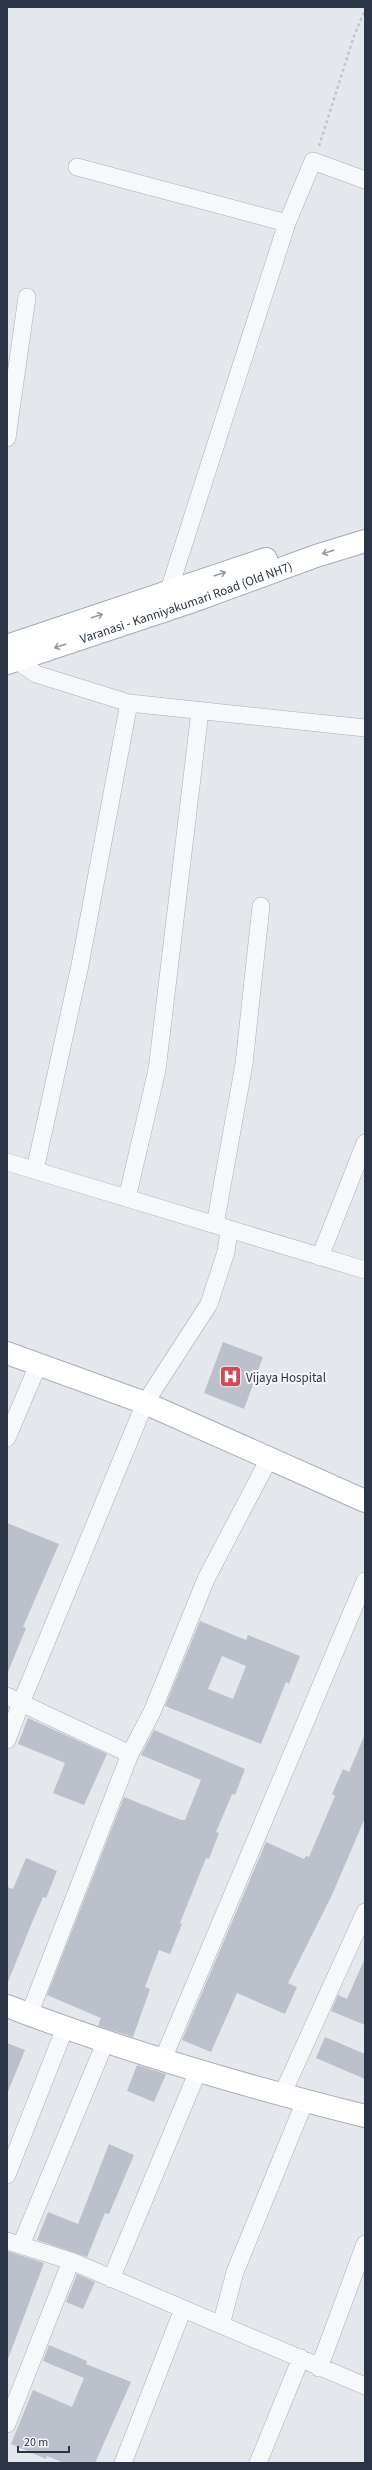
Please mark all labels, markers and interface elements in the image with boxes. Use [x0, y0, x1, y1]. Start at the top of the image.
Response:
one-way arrow [321, 549, 334, 556]
street label: Varanasi - Kanniyakumari Road (Old NH7) [78, 557, 295, 648]
one-way arrow [214, 569, 226, 577]
one-way arrow [91, 612, 103, 620]
one-way arrow [54, 642, 66, 650]
hospital icon: Vijaya Hospital [218, 1364, 244, 1390]
place label: Vijaya Hospital [246, 1369, 326, 1387]
scale bar [18, 2428, 69, 2454]
text: 20 m [24, 2434, 48, 2451]

